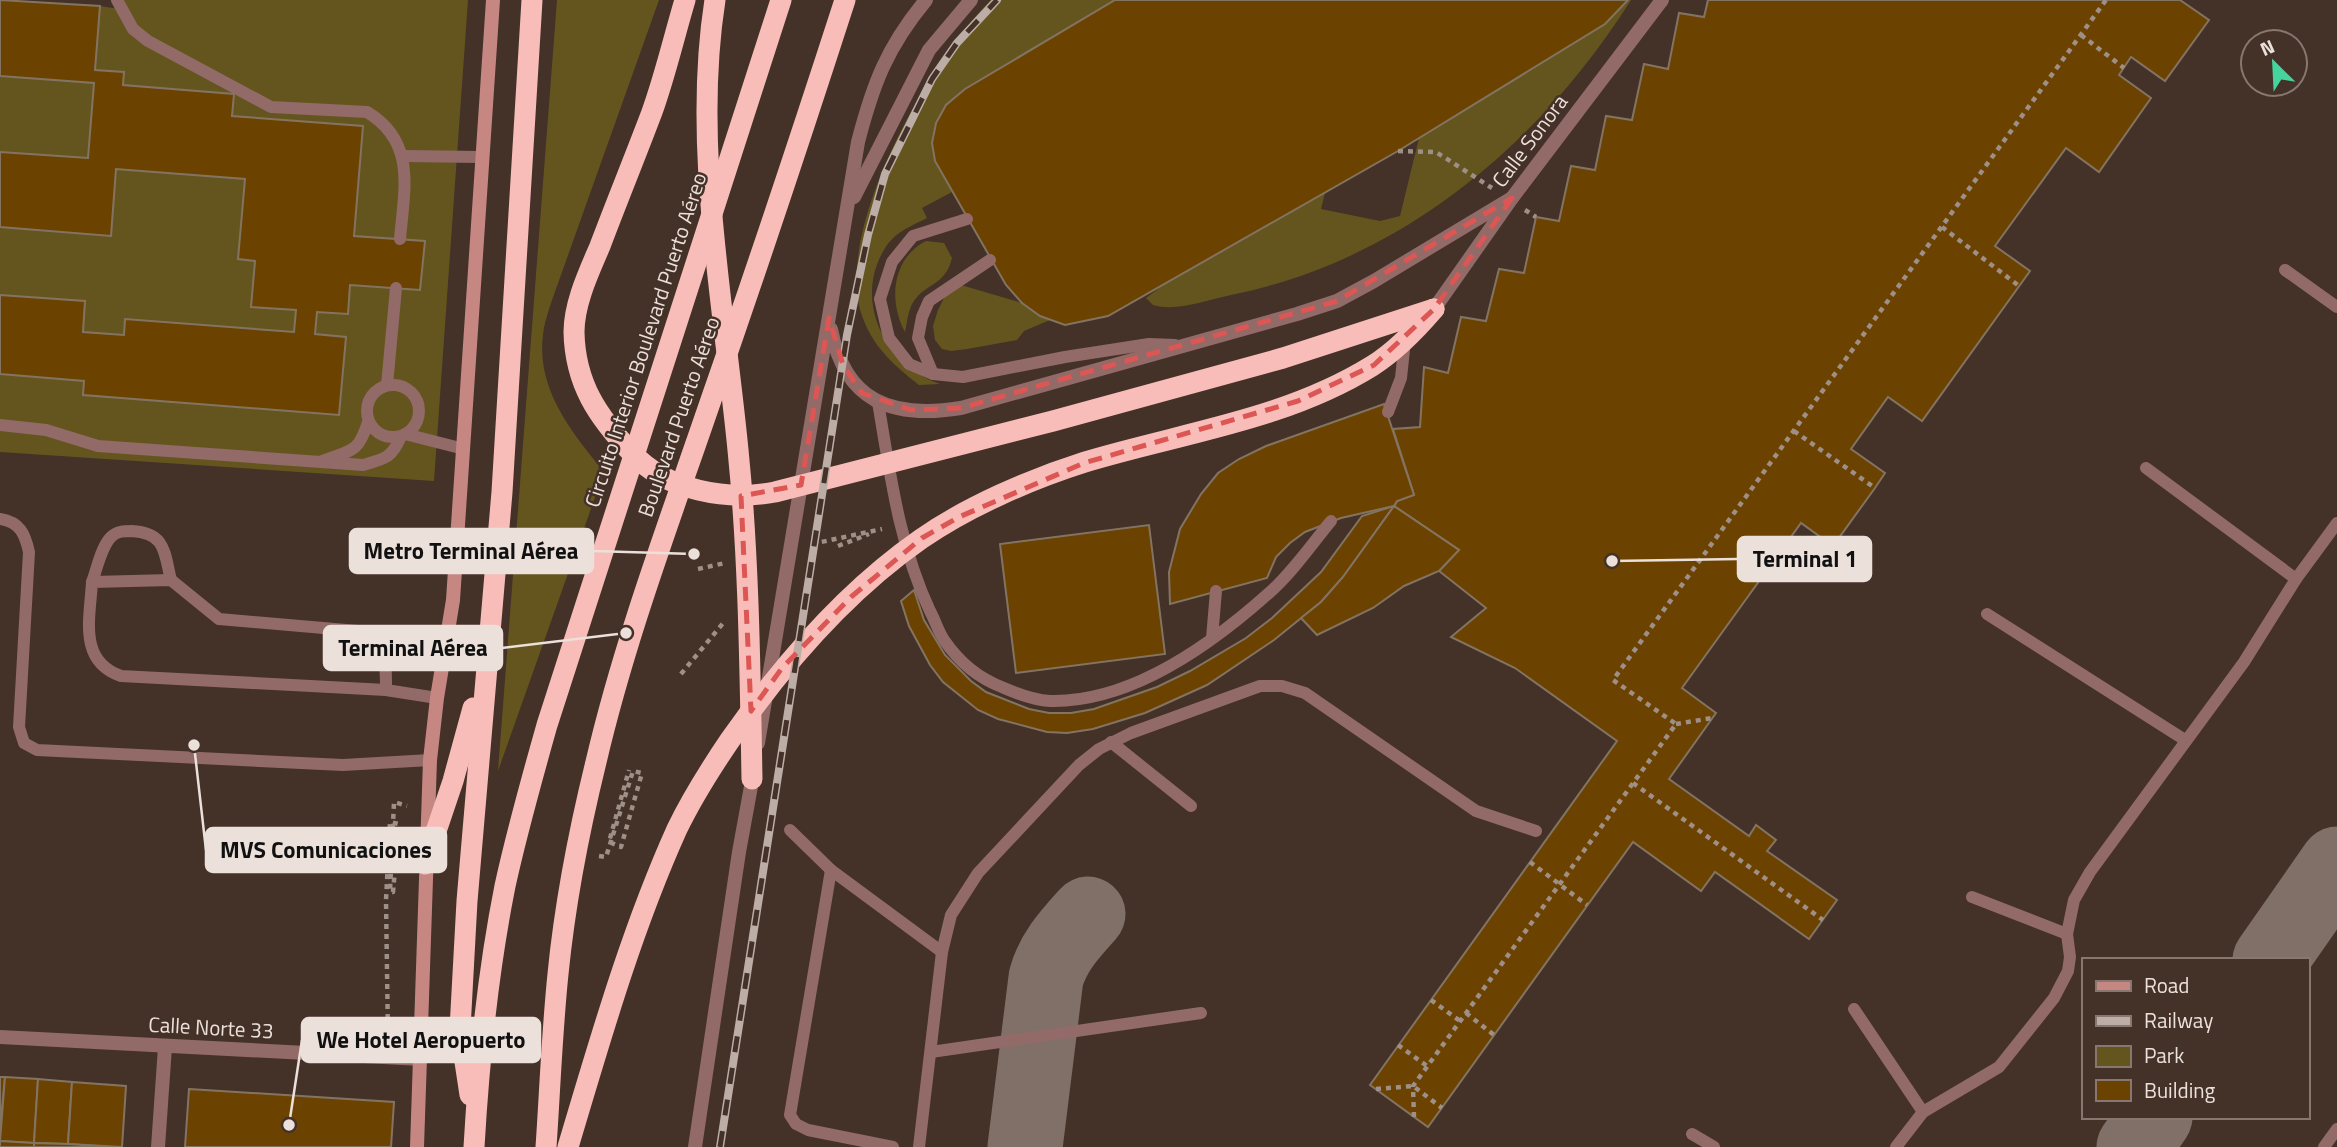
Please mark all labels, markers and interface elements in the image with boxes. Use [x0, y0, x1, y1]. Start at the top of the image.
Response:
north arrow [2239, 28, 2309, 98]
text: N [2255, 31, 2279, 63]
street label: Calle Sonora [1483, 87, 1575, 194]
street label: Circuito Interior Boulevard Puerto Aéreo [580, 170, 712, 510]
street label: Boulevard Puerto Aéreo [633, 314, 725, 520]
callout: Metro Terminal Aérea [350, 529, 593, 573]
text: Metro Terminal Aérea [364, 533, 578, 568]
callout: Terminal 1 [1738, 537, 1871, 581]
text: Terminal 1 [1753, 541, 1857, 576]
callout: Terminal Aérea [324, 626, 502, 670]
text: Terminal Aérea [338, 630, 488, 665]
callout: MVS Comunicaciones [206, 828, 446, 872]
text: MVS Comunicaciones [220, 832, 432, 867]
legend [2082, 958, 2309, 1119]
text: Road [2144, 969, 2189, 1001]
text: Railway [2144, 1004, 2213, 1036]
street label: Calle Norte 33 [148, 1008, 275, 1046]
callout: We Hotel Aeropuerto [302, 1018, 540, 1062]
text: We Hotel Aeropuerto [316, 1022, 526, 1057]
text: Park [2144, 1039, 2184, 1071]
text: Building [2144, 1074, 2216, 1106]

